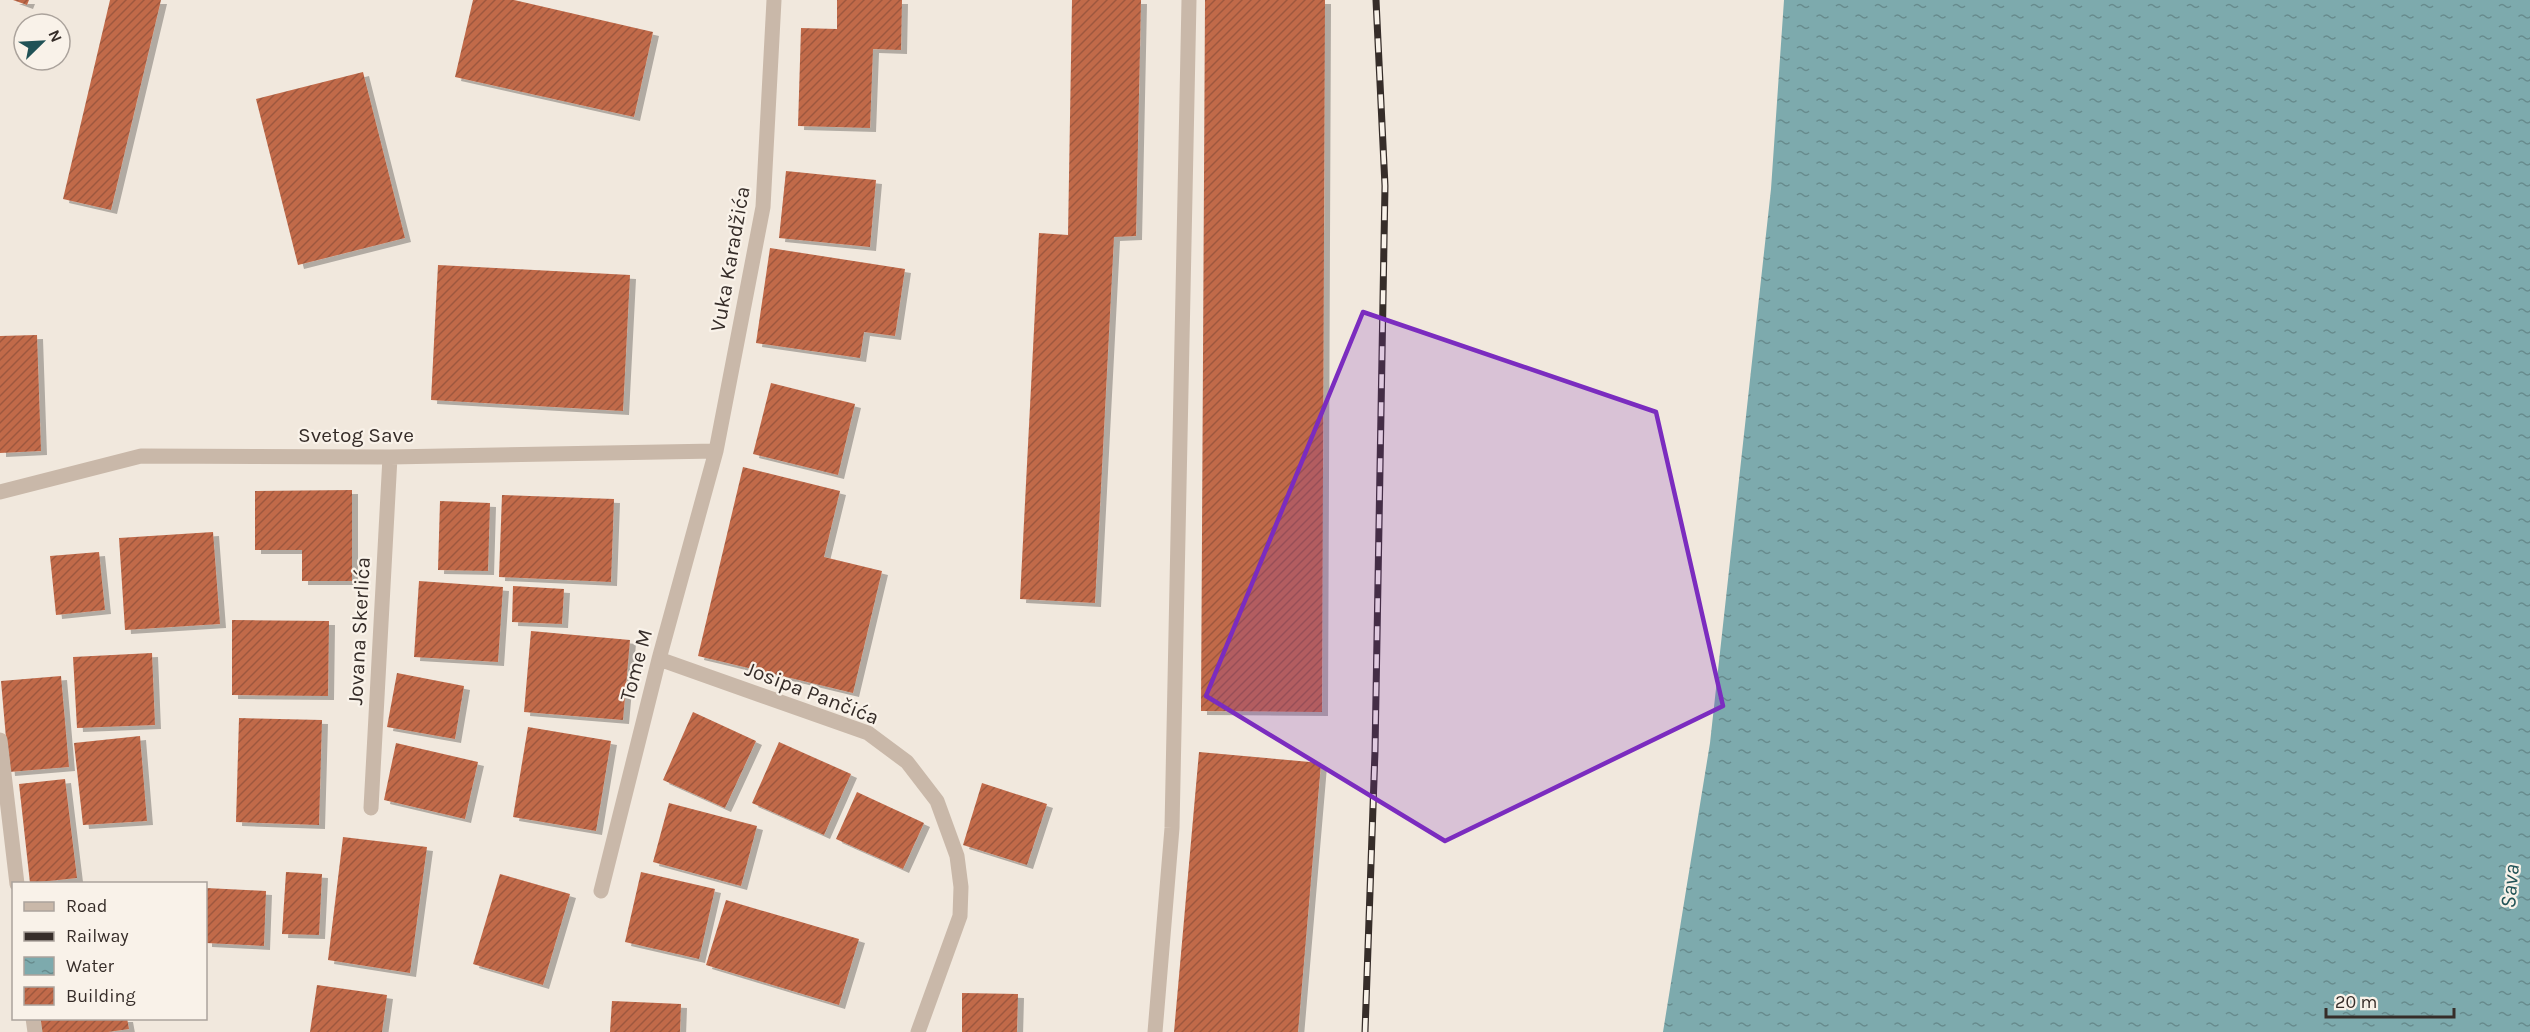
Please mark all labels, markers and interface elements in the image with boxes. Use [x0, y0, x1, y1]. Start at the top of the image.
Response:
north arrow [12, 12, 72, 72]
text: N [44, 27, 66, 45]
street label: Vuka Karadžića [705, 184, 755, 334]
street label: Svetog Save [298, 423, 414, 447]
street label: Jovana Skerlića [343, 556, 375, 706]
street label: Tome M [615, 626, 657, 704]
street label: Josipa Pančića [742, 656, 882, 730]
water label: Sava [2495, 863, 2525, 909]
legend [12, 882, 207, 1020]
text: Road [66, 895, 107, 917]
text: Railway [66, 925, 129, 947]
text: Water [66, 955, 114, 977]
scale bar [2326, 981, 2454, 1019]
text: Building [66, 985, 136, 1007]
text: 20 m [2335, 991, 2377, 1013]

